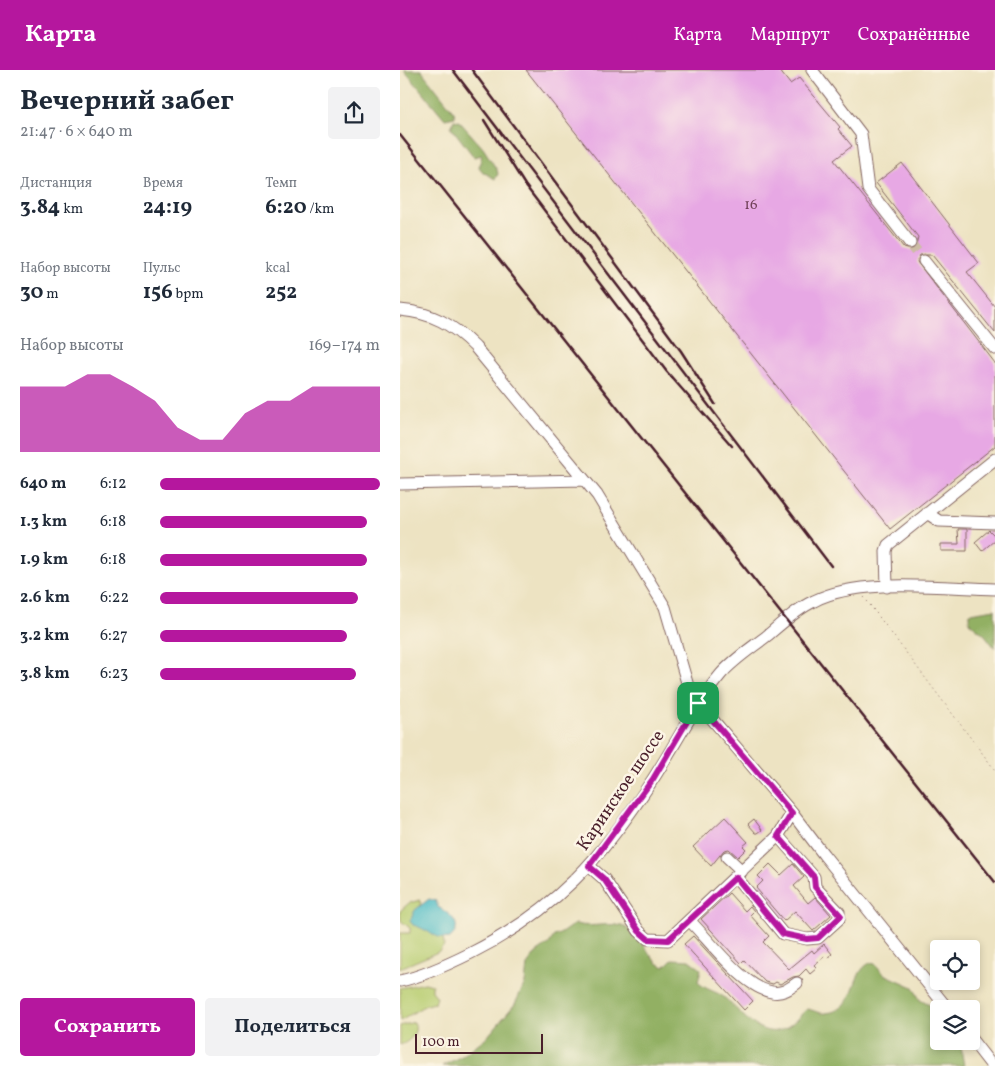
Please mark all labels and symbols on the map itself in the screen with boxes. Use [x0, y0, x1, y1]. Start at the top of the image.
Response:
house number: 16 [744, 195, 758, 216]
pin [677, 682, 719, 724]
street label: Каринское шоссе [571, 725, 671, 856]
scale bar [415, 1031, 542, 1054]

